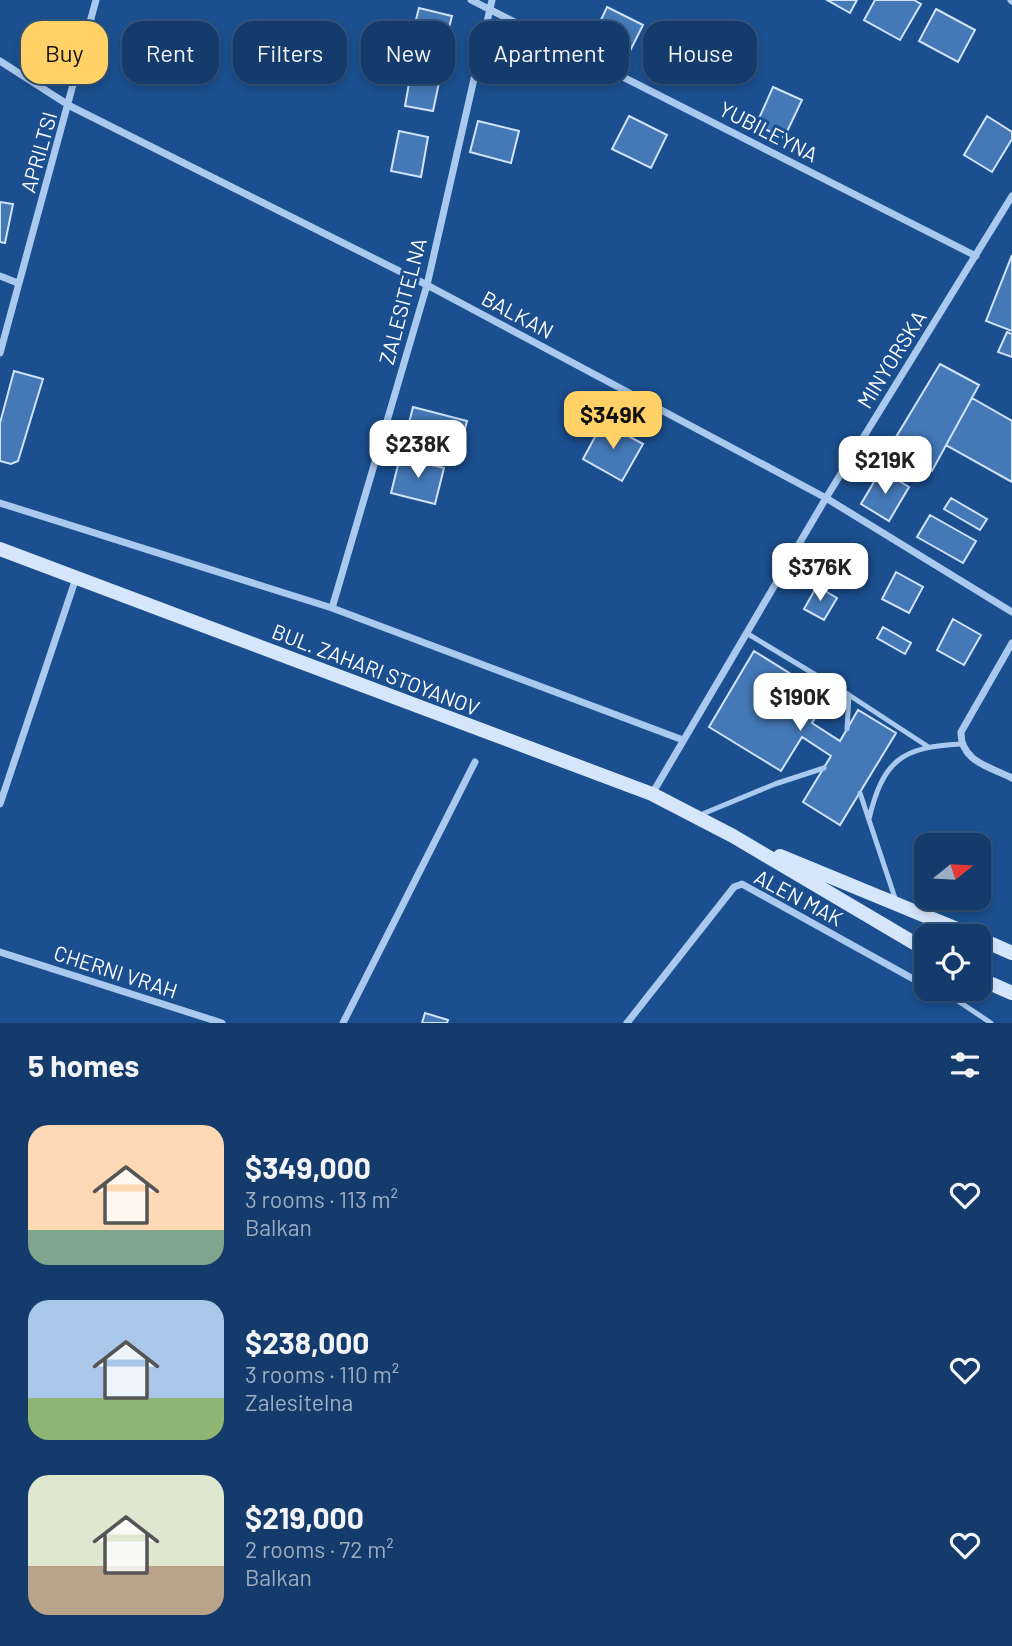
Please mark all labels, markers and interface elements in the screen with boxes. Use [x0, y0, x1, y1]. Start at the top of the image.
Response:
chip: Buy [21, 21, 108, 84]
chip: Rent [122, 21, 219, 84]
chip: Filters [233, 21, 347, 84]
chip: New [361, 21, 455, 84]
chip: Apartment [469, 21, 629, 84]
chip: House [643, 21, 757, 84]
street label: YUBILEYNA [716, 96, 823, 167]
street label: APRILTSI [15, 109, 61, 195]
street label: ZALESITELNA [373, 235, 431, 367]
street label: BALKAN [478, 285, 558, 343]
street label: MINYORSKA [851, 305, 931, 412]
pin: $349K [564, 392, 662, 451]
text: $349K [580, 400, 646, 428]
pin: $238K [369, 420, 467, 480]
text: $238K [386, 429, 450, 457]
pin: $219K [836, 436, 934, 496]
text: $219K [855, 445, 915, 473]
pin: $376K [771, 544, 869, 603]
text: $376K [788, 552, 852, 580]
street label: BUL. ZAHARI STOYANOV [269, 618, 483, 720]
pin: $190K [751, 674, 849, 733]
text: $190K [769, 682, 831, 710]
north arrow [914, 833, 990, 910]
map controls [914, 833, 991, 1001]
street label: ALEN MAK [751, 863, 848, 931]
button: locate [914, 924, 991, 1001]
street label: CHERNI VRAH [51, 939, 181, 1003]
icon: filters [946, 1046, 984, 1084]
text: 5 homes [28, 1047, 139, 1083]
text: $349,000 [245, 1149, 371, 1185]
icon: home [84, 1153, 168, 1237]
icon: heart [946, 1176, 984, 1214]
text: 3 rooms · 113 m² [245, 1185, 398, 1213]
text: Balkan [245, 1213, 312, 1241]
text: $238,000 [245, 1324, 369, 1360]
icon: home [84, 1328, 168, 1412]
icon: heart [946, 1351, 984, 1389]
text: 3 rooms · 110 m² [245, 1360, 399, 1388]
text: Zalesitelna [245, 1388, 353, 1416]
text: $219,000 [245, 1499, 364, 1535]
icon: home [84, 1503, 168, 1587]
icon: heart [946, 1526, 984, 1564]
text: 2 rooms · 72 m² [245, 1535, 394, 1563]
text: Balkan [245, 1563, 312, 1591]

